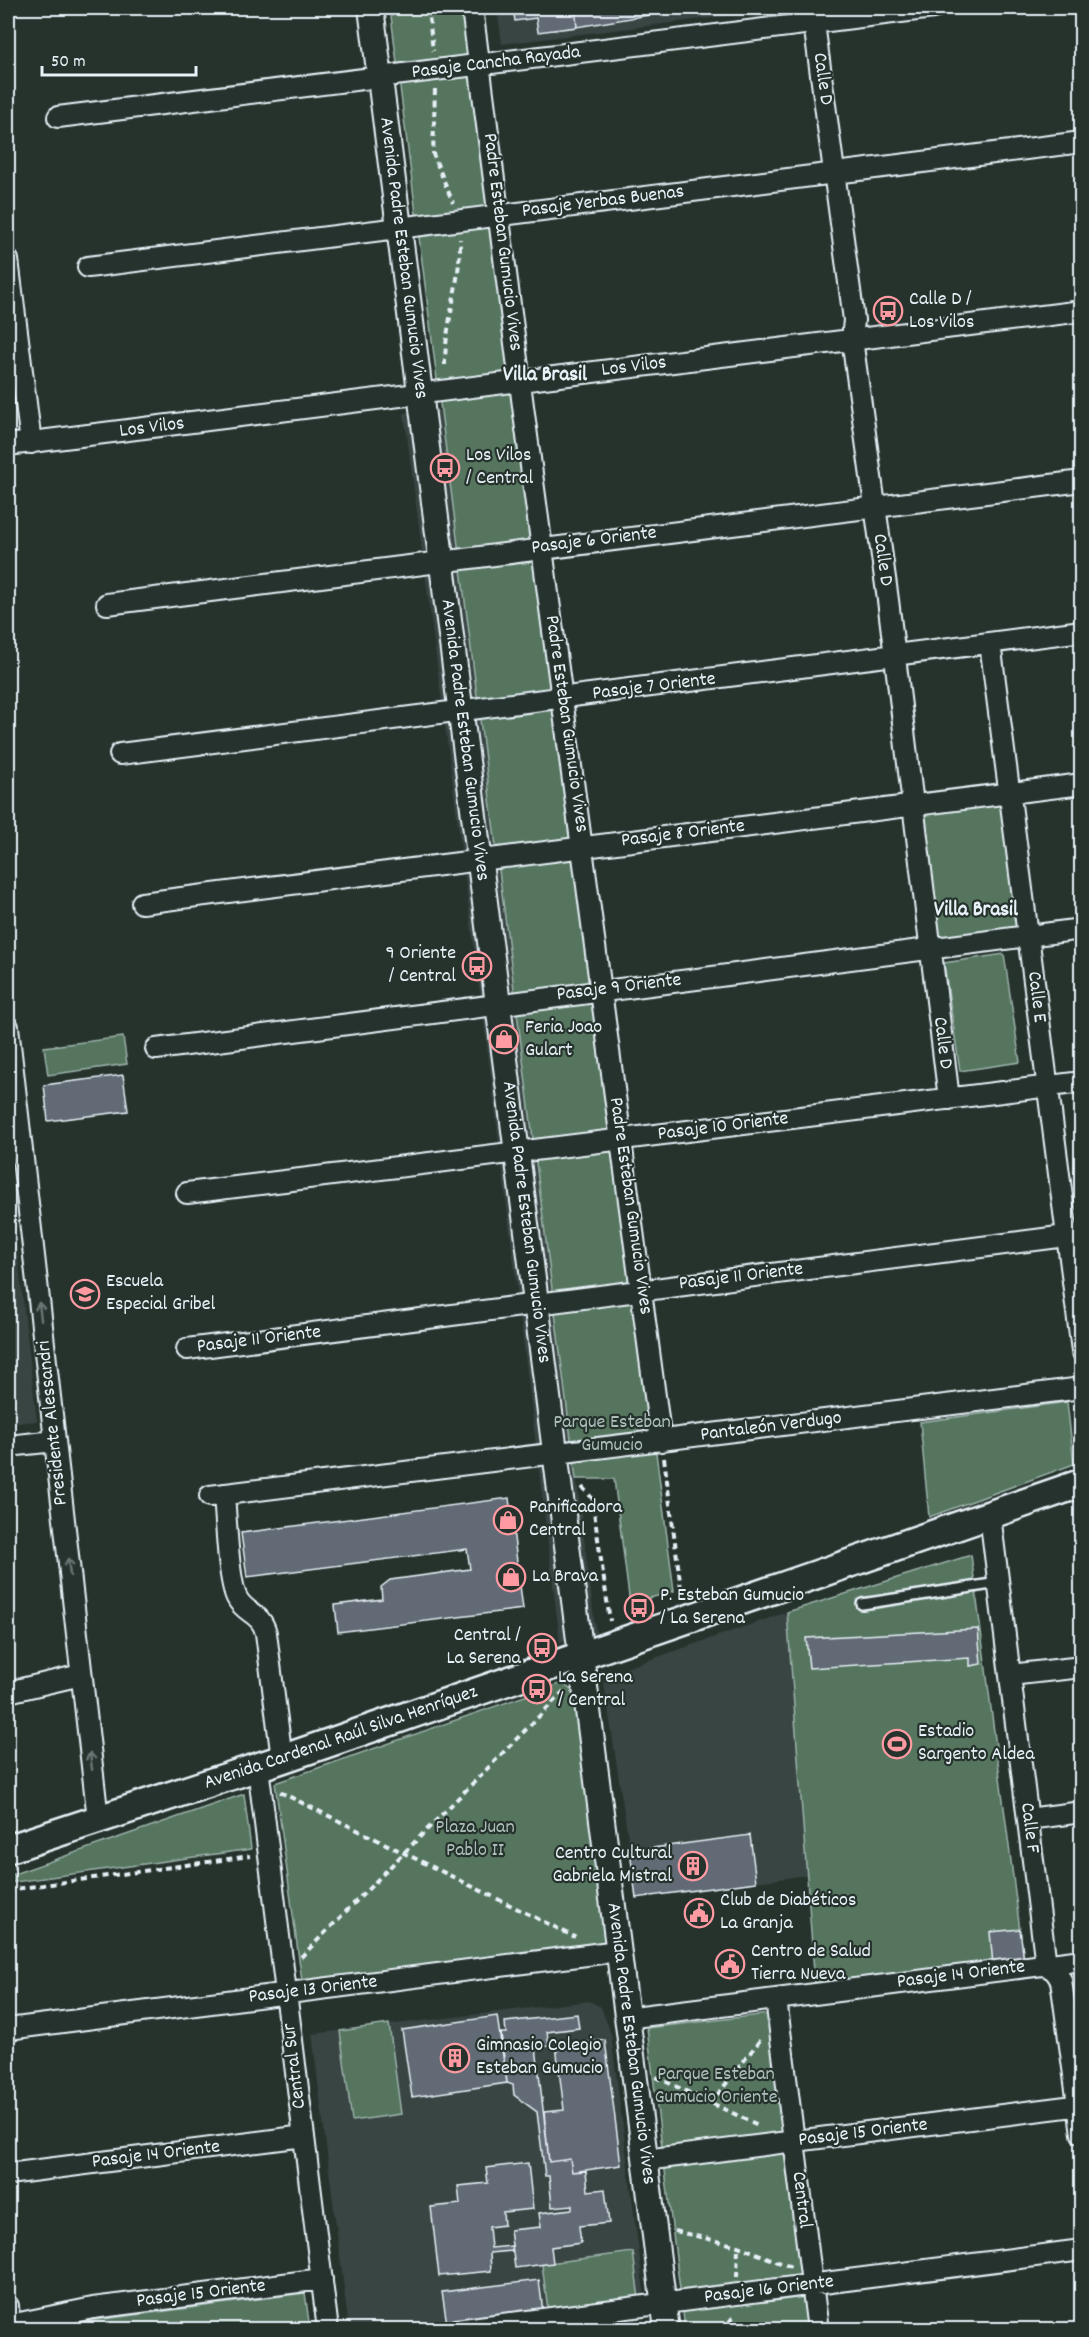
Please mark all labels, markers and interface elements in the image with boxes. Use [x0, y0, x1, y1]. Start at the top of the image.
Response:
scale bar [42, 39, 196, 77]
street label: Pasaje Cancha Rayada [410, 39, 583, 87]
text: 50 m [51, 50, 86, 75]
street label: Calle D [804, 51, 840, 107]
street label: Avenida Padre Esteban Gumucio Vives [371, 115, 435, 401]
street label: Padre Esteban Gumucio Vives [475, 131, 529, 353]
street label: Pasaje Yerbas Buenas [520, 178, 686, 226]
place label: Calle D / Los Vilos [909, 286, 974, 337]
bus stop icon: Calle D / Los Vilos [872, 295, 904, 327]
street label: Los Vilos [600, 349, 668, 385]
district label: Villa Brasil [503, 361, 588, 391]
street label: Los Vilos [118, 410, 186, 446]
place label: Los Vilos / Central [466, 442, 533, 493]
bus stop icon: Los Vilos / Central [429, 452, 461, 484]
street label: Pasaje 6 Oriente [530, 519, 658, 563]
street label: Calle D [864, 532, 900, 588]
street label: Avenida Padre Esteban Gumucio Vives [432, 597, 496, 883]
street label: Padre Esteban Gumucio Vives [537, 613, 595, 835]
street label: Pasaje 7 Oriente [591, 666, 717, 708]
street label: Pasaje 8 Oriente [620, 813, 747, 855]
district label: Villa Brasil [934, 896, 1019, 926]
place label: 9 Oriente / Central [385, 940, 456, 991]
bus stop icon: 9 Oriente / Central [461, 950, 493, 982]
street label: Pasaje 9 Oriente [555, 966, 683, 1010]
street label: Calle E [1019, 970, 1053, 1024]
place label: Feria Joao Gulart [525, 1014, 602, 1065]
street label: Calle D [925, 1015, 959, 1071]
shop icon: Feria Joao Gulart [488, 1023, 520, 1055]
street label: Avenida Padre Esteban Gumucio Vives [494, 1080, 558, 1365]
street label: Padre Esteban Gumucio Vives [601, 1095, 659, 1317]
street label: Pasaje 10 Oriente [656, 1105, 790, 1149]
street label: Pasaje 11 Oriente [677, 1255, 805, 1299]
place label: Escuela Especial Gribel [106, 1268, 216, 1319]
school or university icon: Escuela Especial Gribel [69, 1278, 101, 1310]
one-way arrow [34, 1301, 45, 1321]
street label: Pasaje 11 Oriente [195, 1318, 323, 1362]
street label: Presidente Alessandri [30, 1339, 76, 1507]
street label: Pantaleón Verdugo [699, 1404, 843, 1450]
park label: Parque Esteban Gumucio [553, 1409, 671, 1460]
place label: Panificadora Central [529, 1494, 623, 1545]
shop icon: Panificadora Central [492, 1504, 524, 1536]
one-way arrow [63, 1558, 74, 1578]
shop icon: La Brava [495, 1561, 527, 1593]
place label: La Brava [532, 1563, 599, 1591]
place label: P. Esteban Gumucio / La Serena [660, 1582, 804, 1633]
bus stop icon: P. Esteban Gumucio / La Serena [623, 1592, 655, 1624]
place label: Central / La Serena [446, 1622, 522, 1673]
bus stop icon: Central / La Serena [526, 1632, 558, 1664]
place label: La Serena / Central [558, 1664, 633, 1715]
bus stop icon: La Serena / Central [521, 1673, 553, 1705]
street label: Avenida Cardenal Raúl Silva Henríquez [201, 1678, 482, 1798]
place label: Estadio Sargento Aldea [918, 1718, 1035, 1769]
sports icon: Estadio Sargento Aldea [881, 1728, 913, 1760]
one-way arrow [86, 1752, 97, 1771]
street label: Calle F [1012, 1801, 1046, 1855]
park label: Plaza Juan Pablo II [435, 1814, 515, 1865]
place label: Centro Cultural Gabriela Mistral [553, 1840, 672, 1891]
building icon: Centro Cultural Gabriela Mistral [677, 1850, 709, 1882]
place label: Club de Diabéticos La Granja [720, 1887, 856, 1938]
public building icon: Club de Diabéticos La Granja [683, 1897, 715, 1929]
street label: Avenida Padre Esteban Gumucio Vives [599, 1901, 662, 2186]
place label: Centro de Salud Tierra Nueva [751, 1938, 871, 1989]
public building icon: Centro de Salud Tierra Nueva [714, 1948, 746, 1980]
street label: Pasaje 14 Oriente [895, 1953, 1027, 1997]
street label: Pasaje 13 Oriente [247, 1968, 379, 2012]
street label: Central Sur [276, 2021, 314, 2111]
place label: Gimnasio Colegio Esteban Gumucio [476, 2032, 603, 2083]
building icon: Gimnasio Colegio Esteban Gumucio [439, 2042, 471, 2074]
park label: Parque Esteban Gumucio Oriente [654, 2061, 778, 2112]
street label: Pasaje 15 Oriente [797, 2111, 929, 2155]
street label: Pasaje 14 Oriente [90, 2133, 222, 2177]
street label: Central [784, 2170, 818, 2230]
street label: Pasaje 16 Oriente [703, 2268, 836, 2312]
street label: Pasaje 15 Oriente [135, 2272, 267, 2316]

